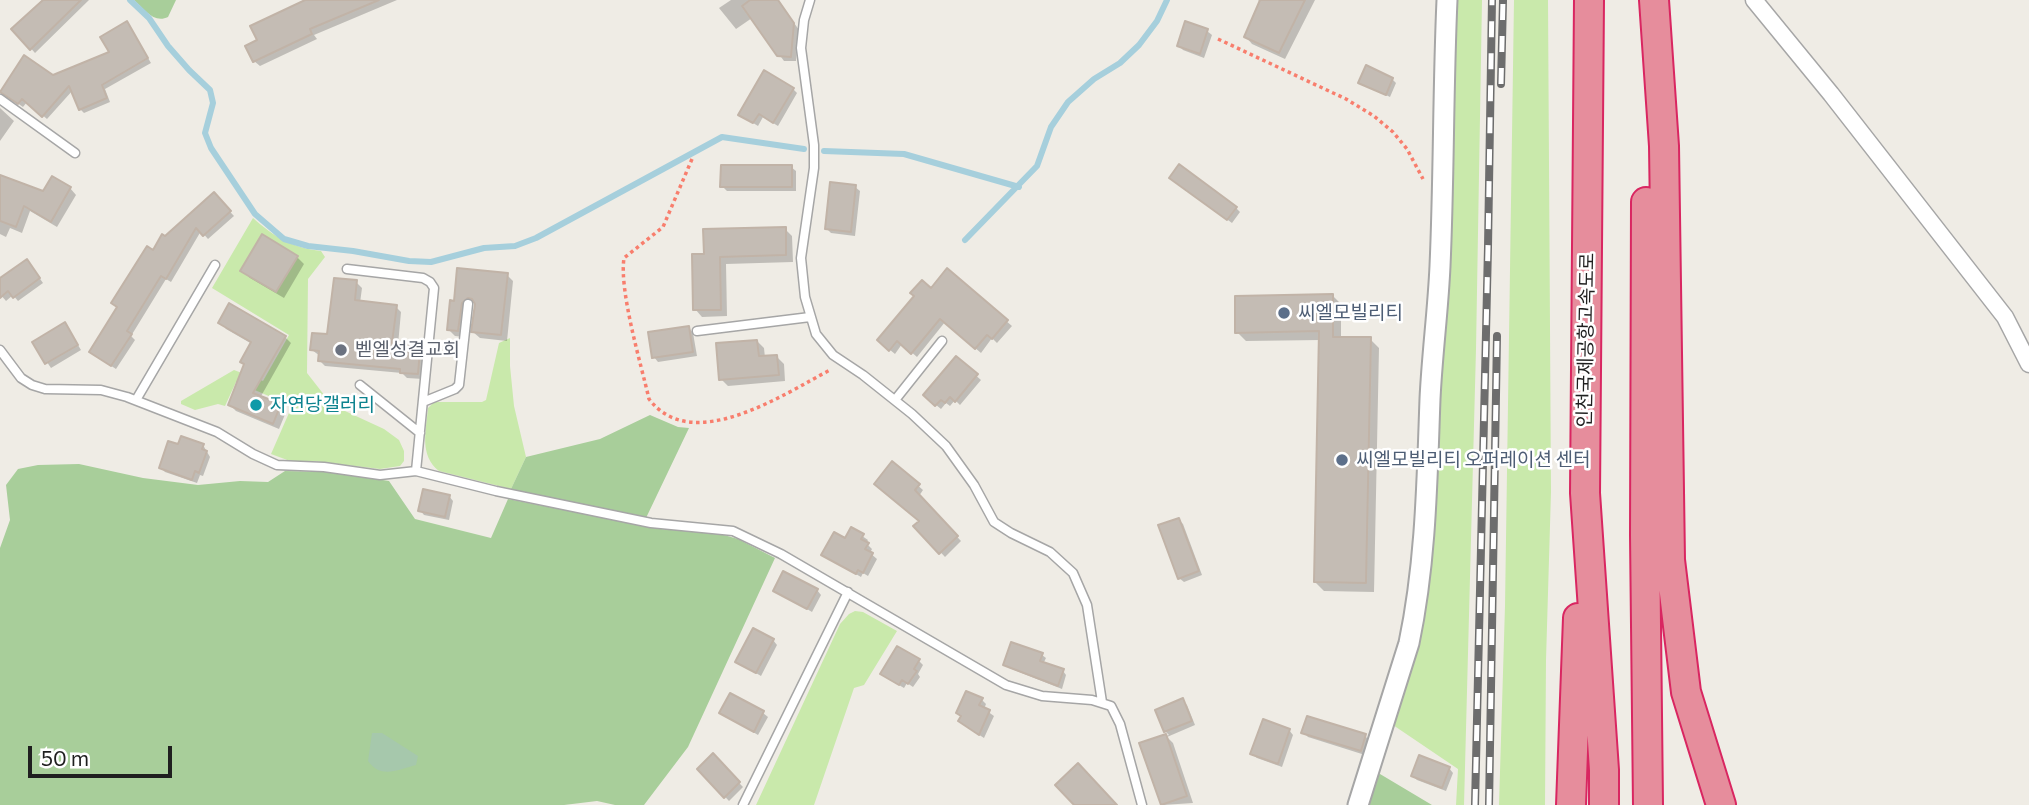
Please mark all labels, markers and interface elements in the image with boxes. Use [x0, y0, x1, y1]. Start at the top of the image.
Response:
street label: 인천국제공항고속도로 [1573, 252, 1599, 428]
place label: 씨엘모빌리티 [1298, 302, 1403, 324]
marker: 씨엘모빌리티 [1276, 305, 1292, 321]
place label: 벧엘성결교회 [355, 339, 460, 361]
marker: 벧엘성결교회 [333, 342, 349, 358]
place label: 자연당갤러리 [270, 394, 375, 416]
marker: 자연당갤러리 [248, 397, 264, 413]
place label: 씨엘모빌리티 오퍼레이션 센터 [1356, 449, 1591, 471]
marker: 씨엘모빌리티 오퍼레이션 센터 [1334, 452, 1350, 468]
scale bar [32, 732, 175, 776]
text: 50 m [41, 745, 89, 770]

